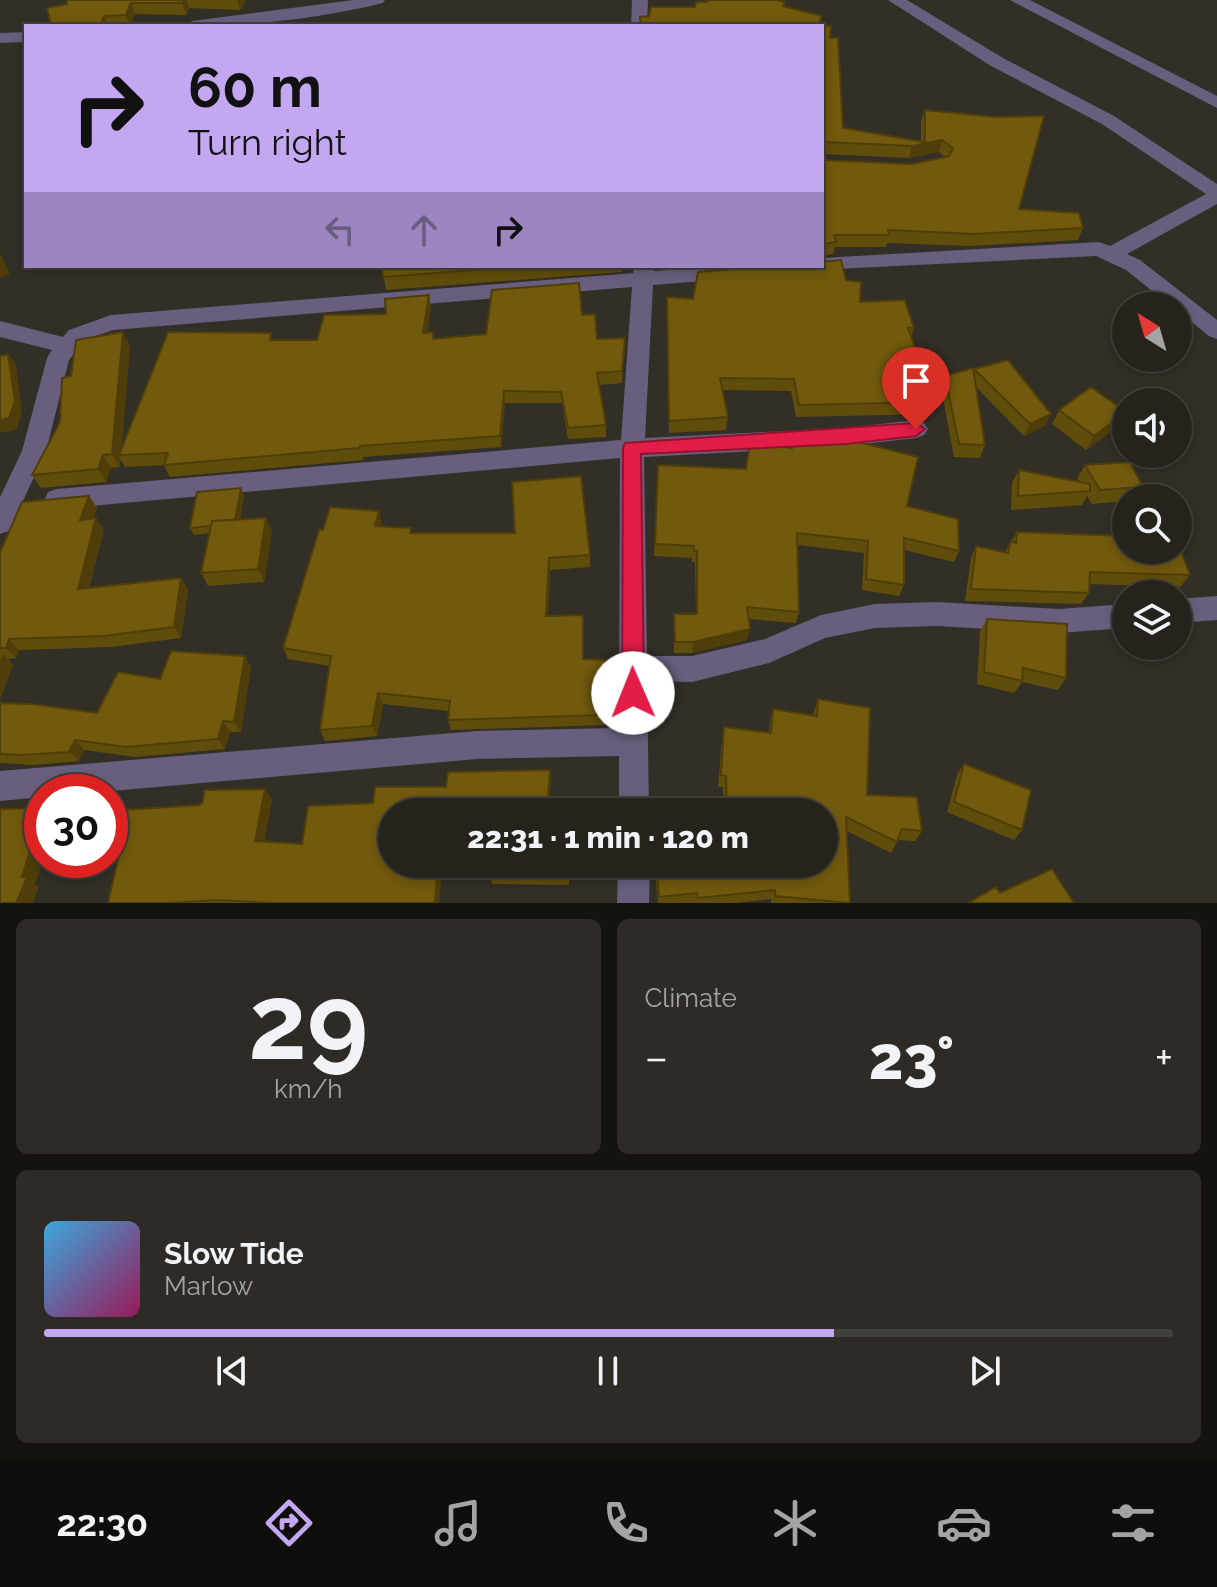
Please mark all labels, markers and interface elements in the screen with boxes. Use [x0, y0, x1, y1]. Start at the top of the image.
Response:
text: 60 m [188, 54, 322, 120]
icon: right [56, 56, 160, 160]
text: Turn right [188, 121, 347, 163]
icon: left [318, 208, 362, 252]
icon: ahead [402, 208, 446, 252]
icon: right [486, 208, 530, 252]
north arrow [1112, 292, 1192, 372]
map controls [1112, 292, 1192, 660]
pin [882, 347, 950, 429]
icon: arrive [894, 359, 938, 403]
button: sound [1112, 388, 1192, 468]
button: search [1112, 484, 1192, 564]
button: layers [1112, 580, 1192, 660]
position arrow [591, 651, 675, 735]
speed limit sign: 30 [24, 774, 128, 878]
text: 22:31 · 1 min · 120 m [467, 820, 749, 855]
text: 29 [248, 961, 368, 1083]
text: Climate [645, 983, 737, 1013]
text: 23° [869, 1023, 954, 1093]
text: − [645, 1032, 668, 1083]
text: + [1155, 1032, 1173, 1083]
text: km/h [274, 1074, 343, 1104]
text: Slow Tide [164, 1236, 304, 1271]
text: Marlow [164, 1271, 253, 1301]
icon: previous [210, 1349, 254, 1393]
icon: pause [586, 1349, 630, 1393]
icon: next [963, 1349, 1007, 1393]
icon: directions [261, 1495, 317, 1551]
icon: music [430, 1495, 486, 1551]
icon: phone [598, 1495, 654, 1551]
icon: climate [767, 1495, 823, 1551]
icon: car [936, 1495, 992, 1551]
icon: filters [1105, 1495, 1161, 1551]
text: 22:30 [56, 1502, 148, 1544]

